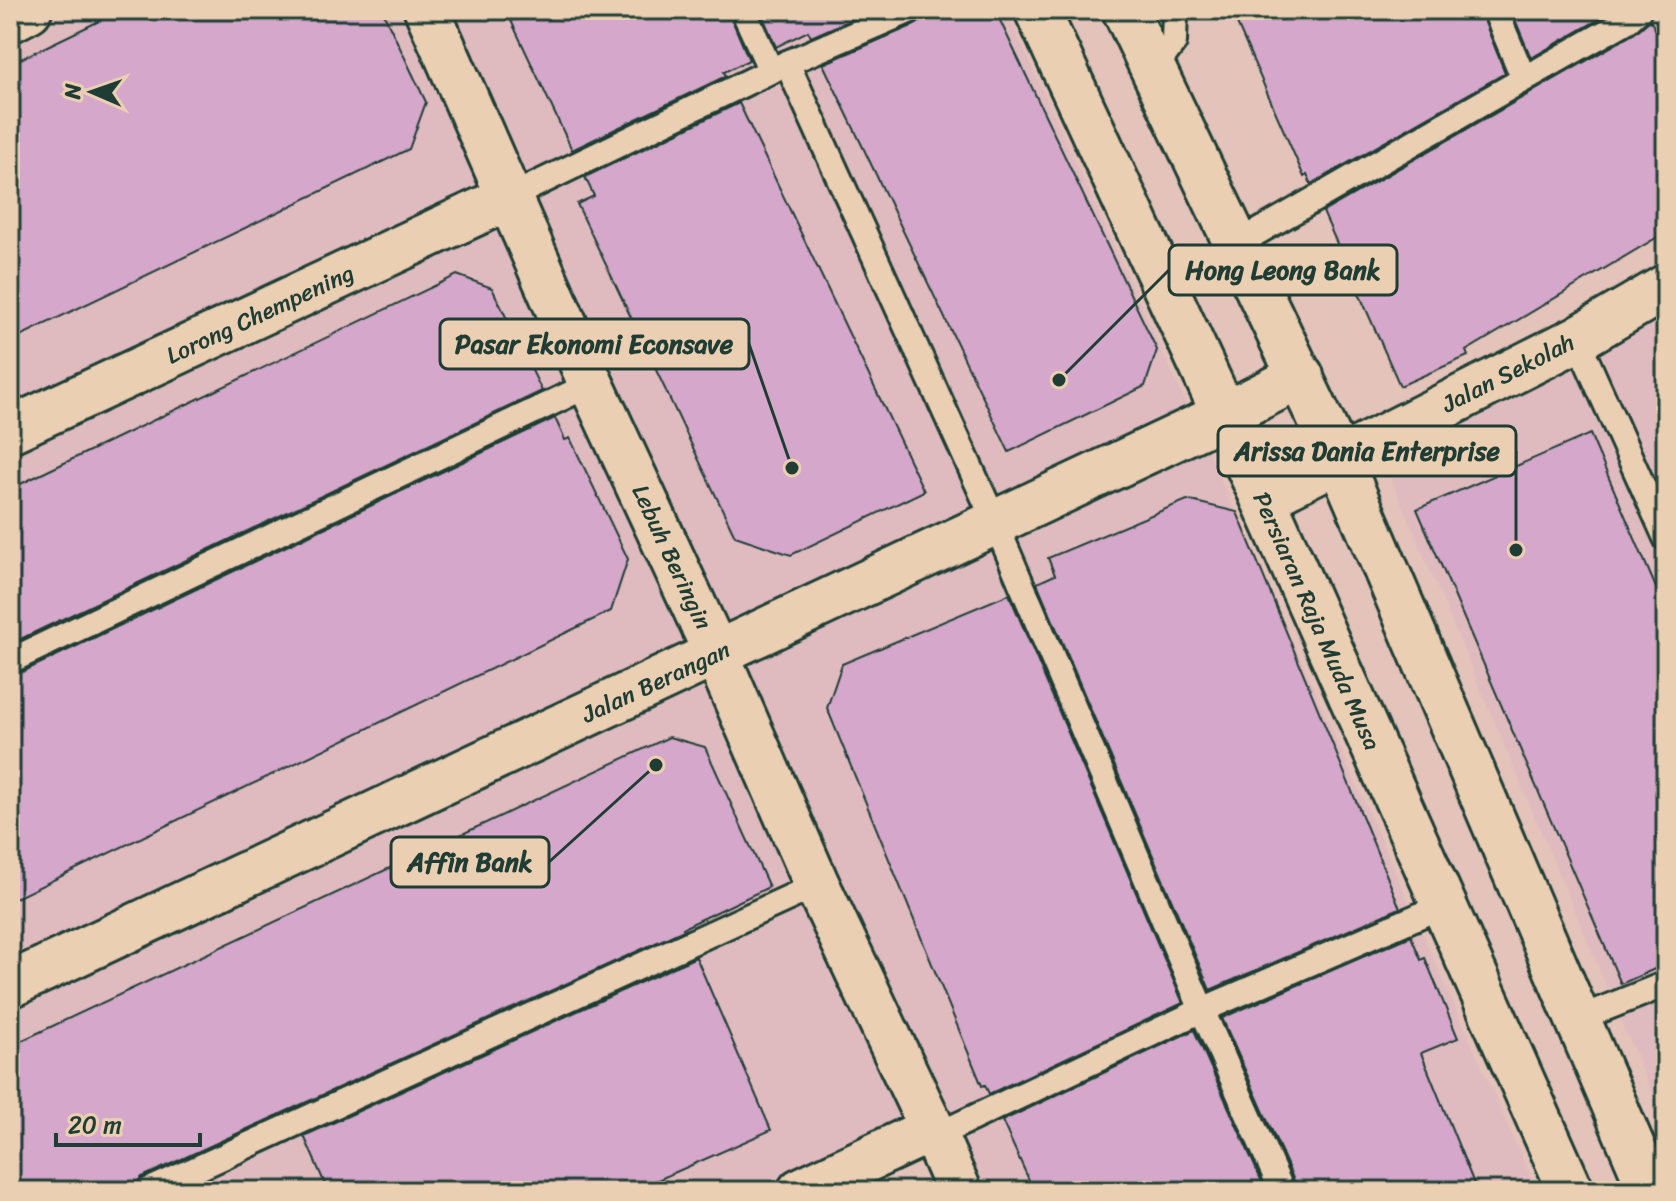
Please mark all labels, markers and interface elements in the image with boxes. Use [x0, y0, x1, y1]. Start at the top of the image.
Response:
north arrow [52, 52, 132, 132]
text: N [53, 82, 92, 101]
callout: Hong Leong Bank [1169, 245, 1397, 295]
text: Hong Leong Bank [1185, 247, 1381, 293]
street label: Lorong Chempening [159, 252, 361, 376]
callout: Pasar Ekonomi Econsave [440, 319, 749, 369]
text: Pasar Ekonomi Econsave [455, 321, 734, 367]
street label: Jalan Sekolah [1433, 322, 1582, 425]
callout: Arissa Dania Enterprise [1218, 426, 1516, 476]
text: Arissa Dania Enterprise [1233, 428, 1501, 474]
street label: Lebuh Beringin [620, 477, 724, 637]
street label: Persiaran Raja Muda Musa [1241, 485, 1393, 757]
street label: Jalan Berangan [574, 629, 738, 735]
callout: Affin Bank [391, 837, 549, 887]
text: Affin Bank [406, 839, 533, 885]
scale bar [56, 1097, 200, 1147]
text: 20 m [68, 1104, 122, 1146]

